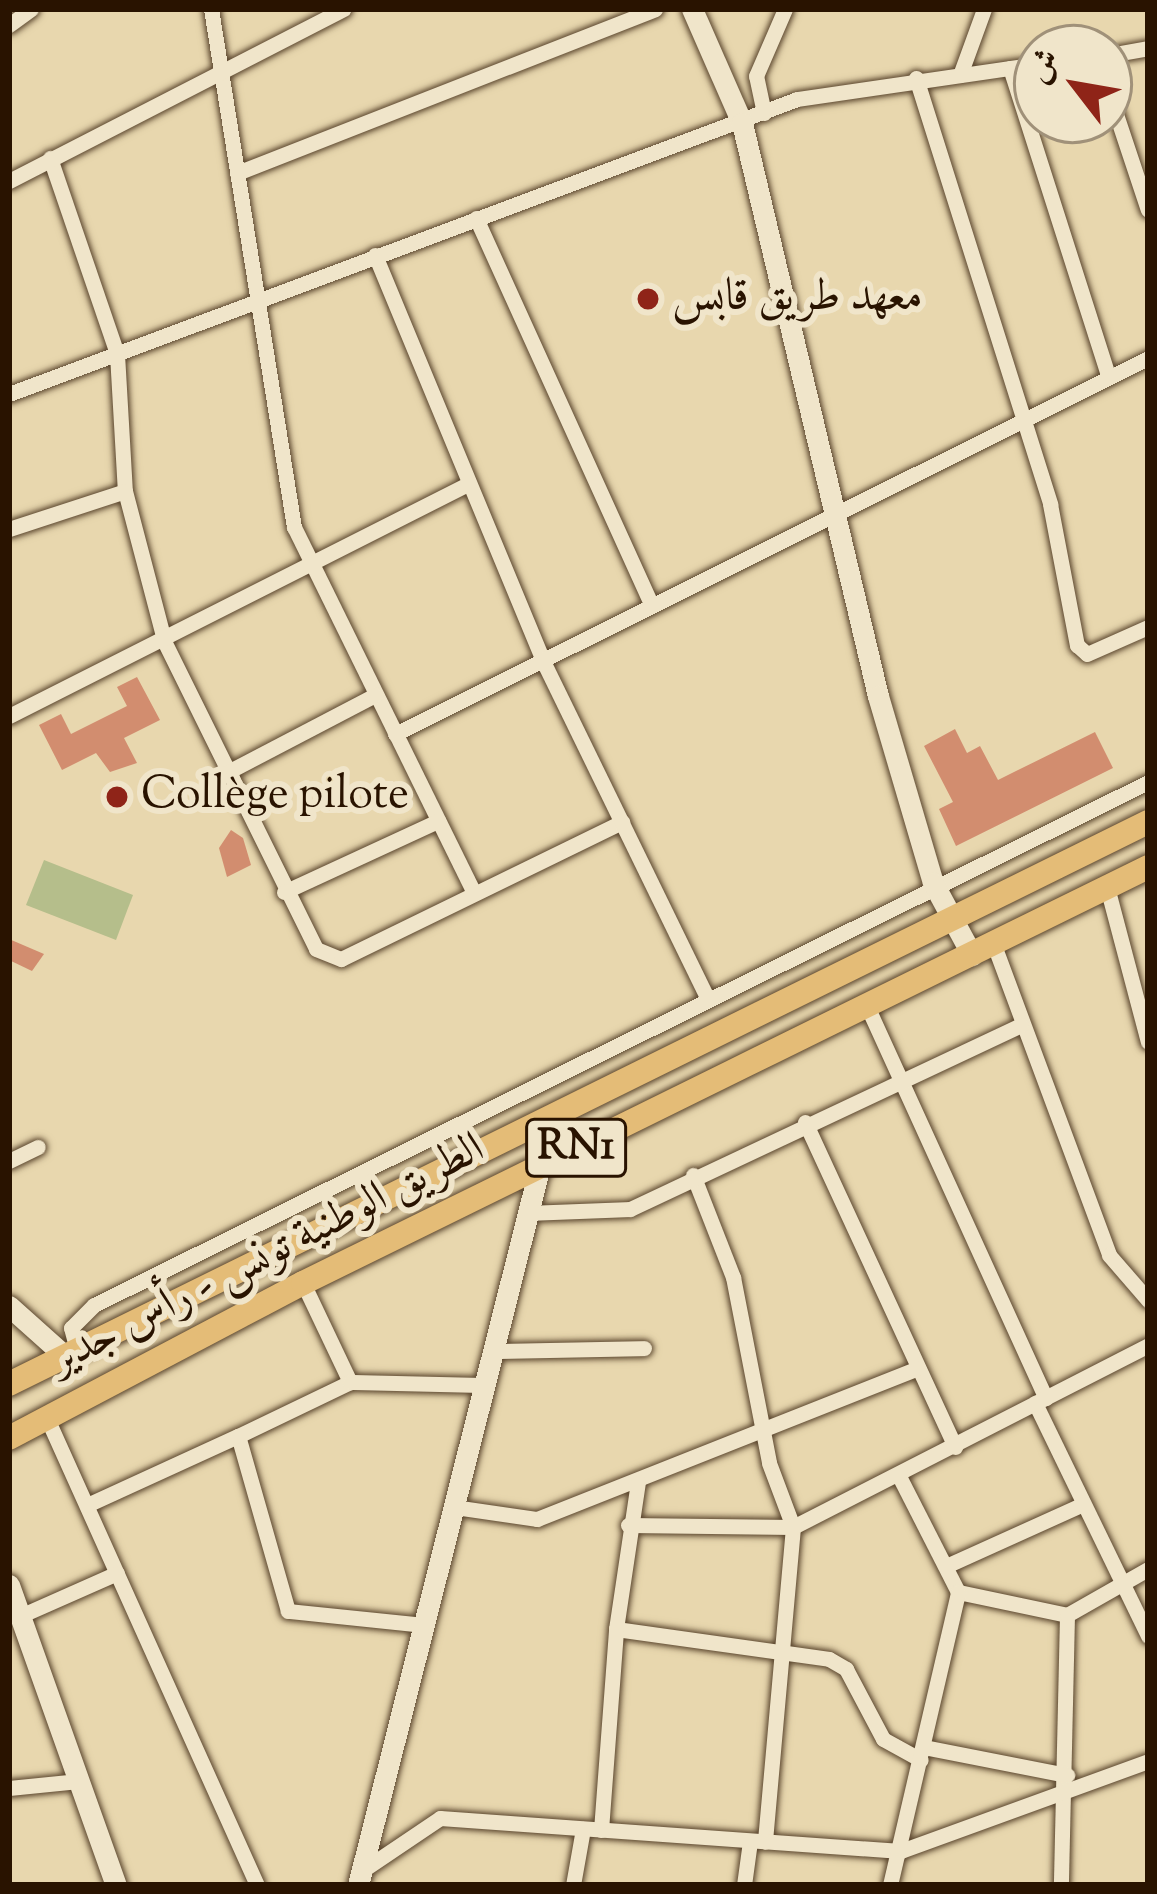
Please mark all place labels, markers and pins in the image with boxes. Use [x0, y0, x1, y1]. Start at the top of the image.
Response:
place label: معهد طريق قابس [672, 272, 923, 326]
marker: معهد طريق قابس [635, 286, 661, 312]
place label: Collège pilote [141, 770, 409, 824]
marker: Collège pilote [104, 784, 130, 810]

